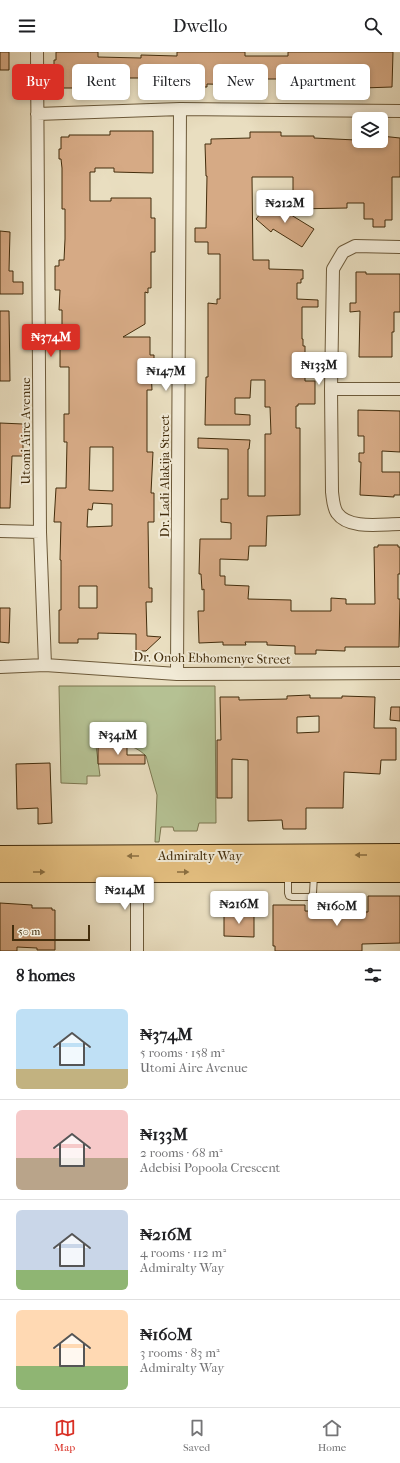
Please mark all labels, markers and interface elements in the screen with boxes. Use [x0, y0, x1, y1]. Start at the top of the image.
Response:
icon: menu [16, 15, 38, 37]
icon: search [362, 15, 384, 37]
text: Dwello [173, 16, 227, 37]
chip: Buy [12, 64, 64, 100]
chip: Rent [72, 64, 130, 100]
chip: Filters [138, 64, 205, 100]
chip: New [213, 64, 268, 100]
chip: Apartment [276, 64, 370, 100]
map controls [352, 112, 388, 148]
button: layers [352, 112, 388, 148]
pin: ₦212M [257, 190, 313, 224]
text: ₦212M [265, 195, 305, 210]
pin: ₦374M [23, 324, 79, 358]
text: ₦374M [31, 329, 71, 344]
pin: ₦133M [291, 352, 347, 386]
text: ₦133M [301, 357, 337, 372]
pin: ₦147M [138, 358, 194, 392]
text: ₦147M [146, 363, 186, 378]
street label: Utomi Aire Avenue [18, 377, 33, 485]
street label: Dr. Ladi Alakija Street [157, 414, 172, 537]
street label: Dr. Onoh Ebhomenye Street [133, 649, 291, 667]
pin: ₦341M [90, 722, 146, 756]
text: ₦341M [99, 727, 137, 742]
street label: Admiralty Way [157, 848, 243, 863]
one-way arrow [127, 852, 139, 859]
one-way arrow [354, 852, 367, 858]
one-way arrow [33, 869, 46, 875]
one-way arrow [177, 869, 190, 875]
pin: ₦214M [97, 877, 153, 911]
text: ₦214M [105, 882, 145, 897]
pin: ₦216M [211, 891, 267, 925]
pin: ₦160M [309, 893, 365, 927]
text: ₦216M [219, 896, 259, 911]
text: ₦160M [317, 898, 357, 913]
scale bar [12, 923, 90, 942]
text: 50 m [18, 925, 40, 938]
icon: filters [362, 964, 384, 986]
text: 8 homes [16, 965, 75, 985]
text: ₦374M [140, 1024, 193, 1044]
icon: home [48, 1025, 96, 1073]
text: 5 rooms · 158 m² [140, 1045, 225, 1060]
text: Utomi Aire Avenue [140, 1060, 248, 1075]
text: ₦133M [140, 1124, 188, 1144]
icon: home [48, 1126, 96, 1174]
text: 2 rooms · 68 m² [140, 1145, 223, 1160]
text: Adebisi Popoola Crescent [140, 1160, 280, 1175]
text: ₦216M [140, 1224, 192, 1244]
icon: home [48, 1226, 96, 1274]
text: 4 rooms · 112 m² [140, 1245, 226, 1260]
text: Admiralty Way [140, 1260, 224, 1275]
text: ₦160M [140, 1324, 192, 1344]
icon: home [48, 1326, 96, 1374]
text: 3 rooms · 83 m² [140, 1345, 220, 1360]
text: Admiralty Way [140, 1360, 224, 1375]
tab: Map [54, 1417, 76, 1454]
tab: Saved [183, 1417, 210, 1454]
tab: Home [318, 1417, 346, 1454]

